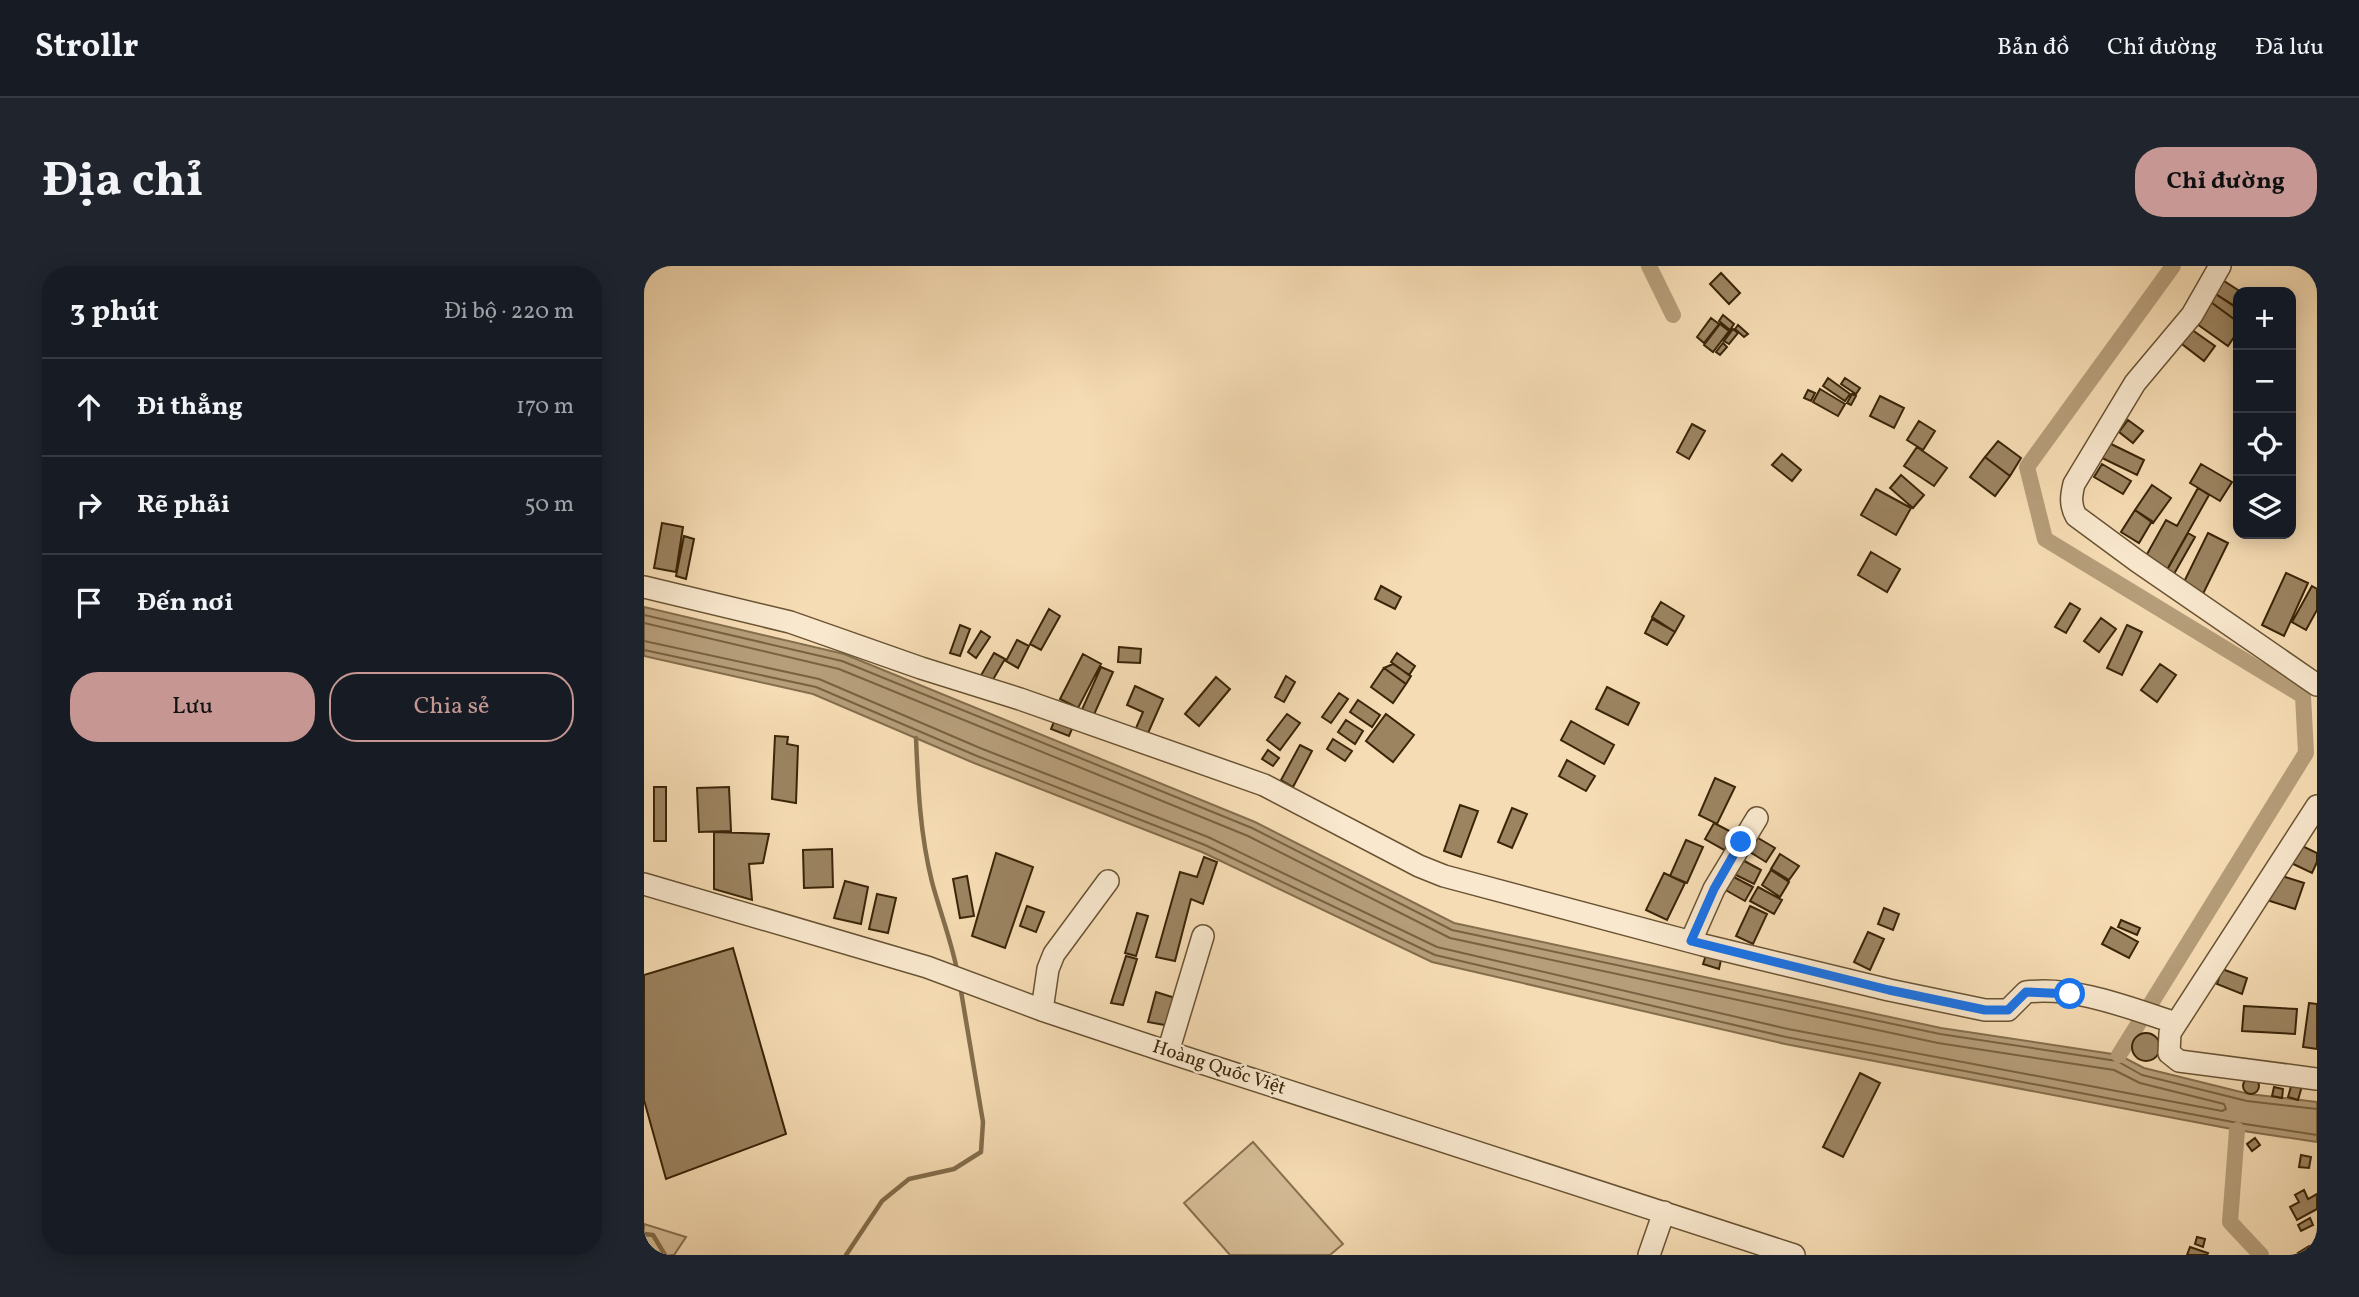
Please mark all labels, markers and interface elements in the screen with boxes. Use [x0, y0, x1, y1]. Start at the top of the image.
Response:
text: Strollr [35, 25, 138, 71]
text: Bản đồ [1997, 31, 2069, 65]
text: Chỉ đường [2107, 31, 2217, 65]
text: Đã lưu [2255, 31, 2324, 65]
button: Chỉ đường [2135, 147, 2317, 217]
text: Địa chỉ [42, 148, 203, 217]
map controls [2233, 287, 2296, 539]
button: + [2233, 287, 2296, 350]
text: 3 phút [70, 291, 159, 333]
text: Đi bộ · 220 m [444, 296, 574, 328]
button: − [2233, 350, 2296, 413]
icon: ahead [70, 388, 108, 426]
text: Đi thẳng [137, 389, 243, 425]
text: 170 m [516, 391, 574, 423]
button: locate [2233, 413, 2296, 476]
button: layers [2233, 476, 2296, 539]
icon: right [70, 486, 108, 524]
text: Rẽ phải [137, 487, 230, 523]
text: 50 m [525, 489, 574, 521]
icon: arrive [70, 584, 108, 622]
text: Đến nơi [137, 585, 233, 621]
button: Lưu [70, 672, 315, 742]
button: Chia sẻ [329, 672, 574, 742]
route end [1725, 826, 1756, 857]
route start [2054, 978, 2085, 1009]
street label: Hoàng Quốc Việt [1149, 1034, 1289, 1102]

